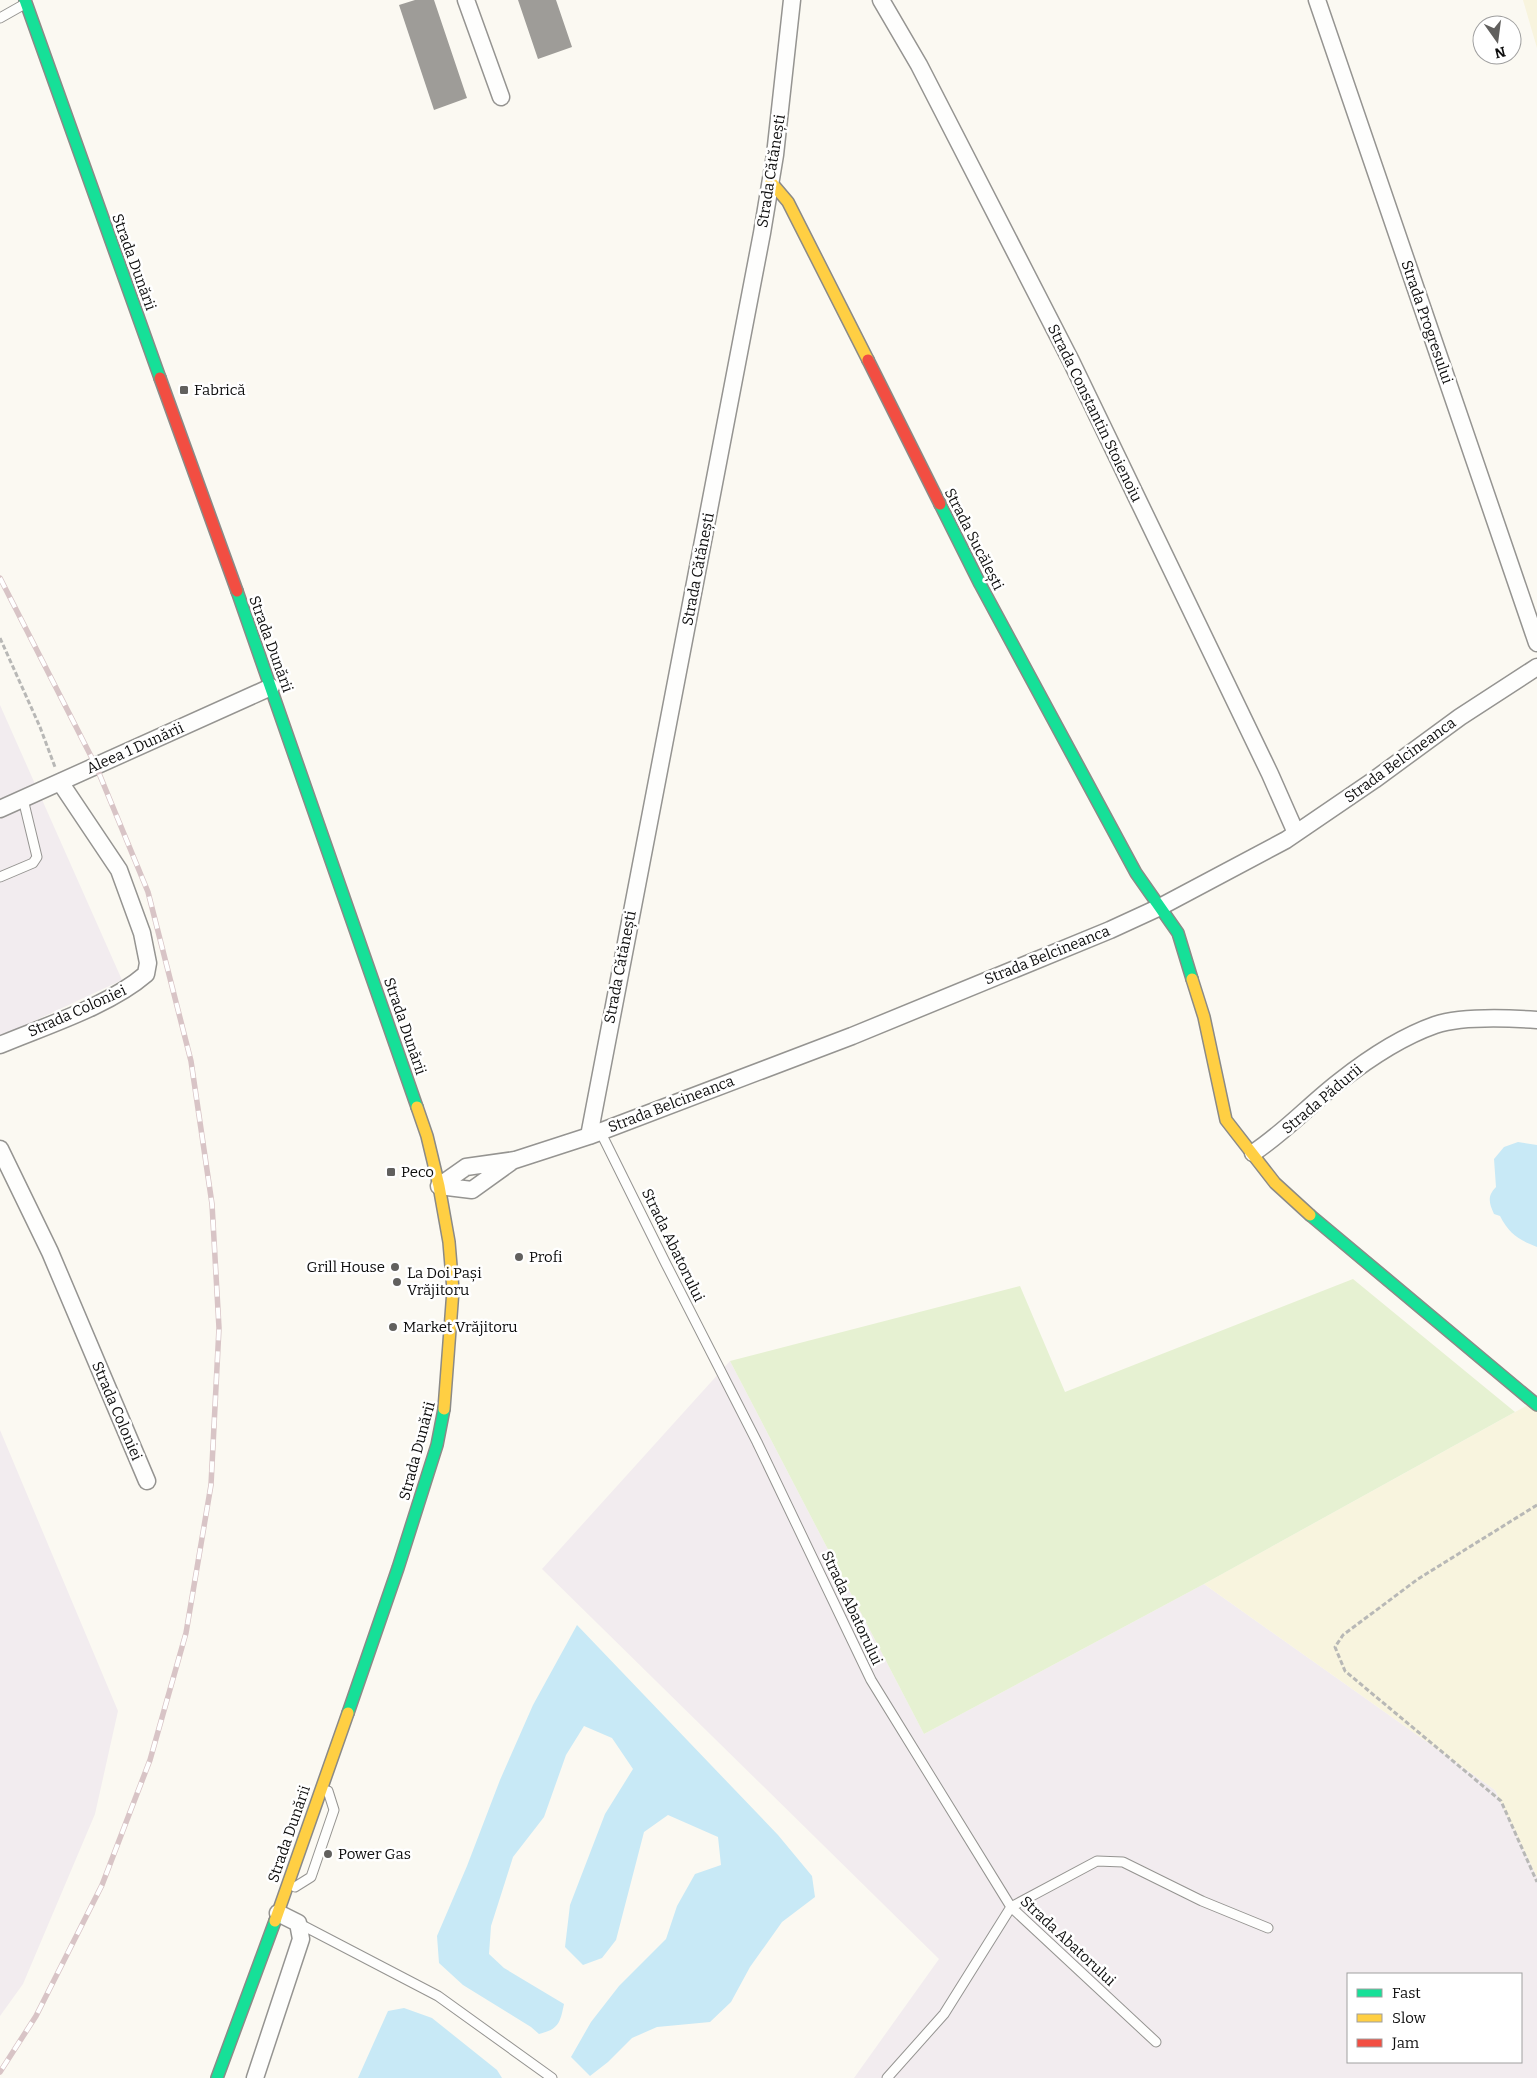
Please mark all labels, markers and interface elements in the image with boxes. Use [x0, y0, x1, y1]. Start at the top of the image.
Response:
north arrow [1472, 15, 1522, 65]
text: N [1493, 43, 1507, 62]
street label: Strada Cătănești [753, 113, 790, 229]
street label: Strada Dunării [108, 211, 160, 313]
street label: Strada Progresului [1397, 258, 1457, 387]
street label: Strada Constantin Stoienoiu [1044, 321, 1146, 505]
place label: Fabrică [194, 381, 245, 399]
marker: Fabrică [178, 384, 190, 396]
street label: Strada Sucălești [940, 485, 1008, 594]
street label: Strada Cătănești [678, 511, 719, 627]
street label: Strada Dunării [245, 593, 297, 695]
street label: Strada Belcineanca [1341, 713, 1459, 807]
street label: Aleea 1 Dunării [84, 718, 187, 777]
street label: Strada Cătănești [600, 909, 641, 1025]
street label: Strada Belcineanca [982, 922, 1112, 988]
street label: Strada Dunării [380, 975, 430, 1077]
street label: Strada Coloniei [25, 981, 130, 1041]
street label: Strada Pădurii [1278, 1060, 1366, 1138]
street label: Strada Belcineanca [605, 1072, 737, 1136]
place label: Peco [401, 1163, 434, 1181]
marker: Peco [385, 1166, 397, 1178]
street label: Strada Abatorului [638, 1185, 708, 1305]
place label: Profi [529, 1248, 563, 1266]
marker: Profi [513, 1251, 525, 1263]
place label: Grill House [306, 1258, 385, 1276]
marker: Grill House [389, 1261, 401, 1273]
place label: La Doi Pași Vrăjitoru [407, 1264, 482, 1299]
marker: La Doi Pași Vrăjitoru [391, 1276, 403, 1288]
place label: Market Vrăjitoru [403, 1318, 518, 1336]
marker: Market Vrăjitoru [387, 1321, 399, 1333]
street label: Strada Coloniei [88, 1359, 146, 1464]
street label: Strada Dunării [395, 1399, 439, 1502]
street label: Strada Abatorului [818, 1548, 886, 1668]
street label: Strada Dunării [264, 1783, 314, 1885]
place label: Power Gas [338, 1845, 411, 1863]
marker: Power Gas [322, 1848, 334, 1860]
street label: Strada Abatorului [1017, 1892, 1120, 1990]
legend [1347, 1973, 1522, 2063]
text: Fast [1392, 1984, 1421, 2002]
text: Slow [1392, 2009, 1427, 2027]
text: Jam [1391, 2034, 1420, 2052]

